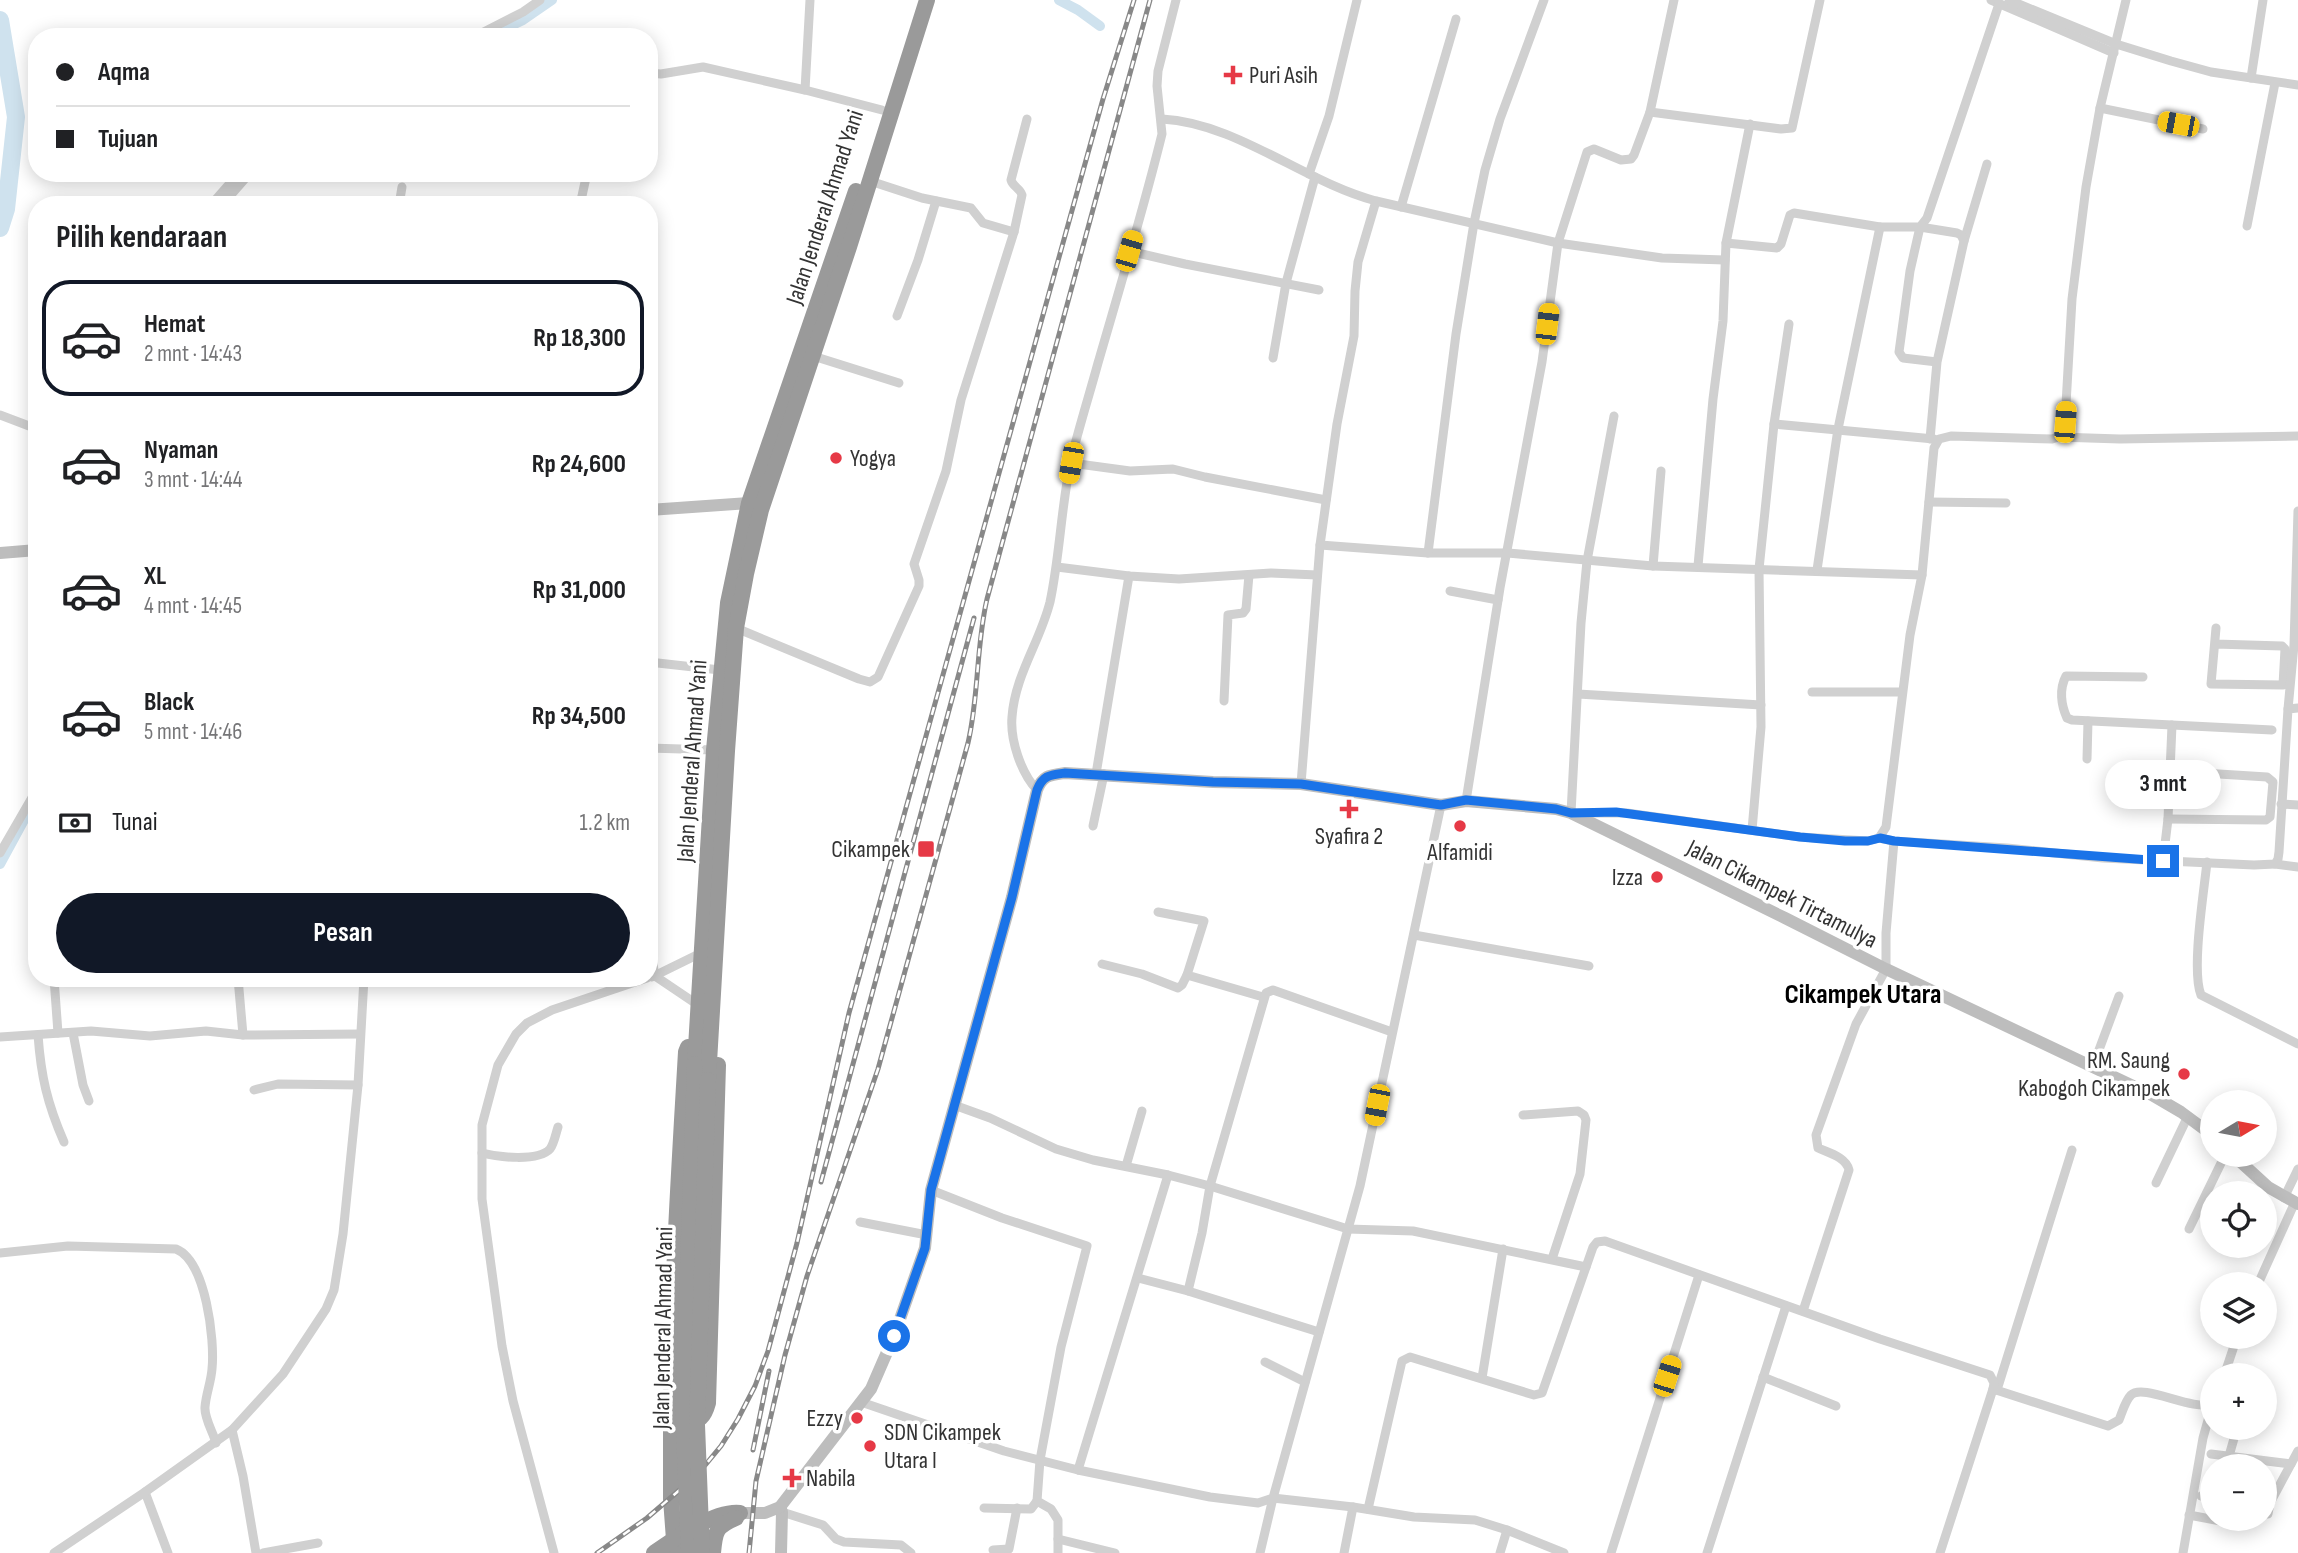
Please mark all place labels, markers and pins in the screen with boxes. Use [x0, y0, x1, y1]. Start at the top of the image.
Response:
place label: Puri Asih [1249, 61, 1318, 90]
marker: Puri Asih [1223, 65, 1243, 85]
place label: Yogya [850, 444, 896, 473]
marker: Yogya [828, 450, 844, 466]
marker: Syafira 2 [1339, 799, 1359, 819]
marker: Alfamidi [1452, 818, 1468, 834]
place label: Syafira 2 [1315, 822, 1383, 851]
place label: Cikampek [831, 835, 910, 864]
place label: Alfamidi [1426, 838, 1493, 867]
marker: Cikampek [916, 839, 936, 859]
place label: Izza [1612, 863, 1643, 892]
marker: Izza [1649, 869, 1665, 885]
place label: RM. Saung Kabogoh Cikampek [2018, 1046, 2170, 1103]
marker: RM. Saung Kabogoh Cikampek [2176, 1066, 2192, 1082]
place label: Ezzy [806, 1404, 843, 1433]
marker: Ezzy [849, 1410, 865, 1426]
place label: SDN Cikampek Utara I [884, 1418, 1001, 1475]
marker: SDN Cikampek Utara I [862, 1438, 878, 1454]
place label: Nabila [806, 1464, 856, 1493]
marker: Nabila [784, 1470, 800, 1486]

